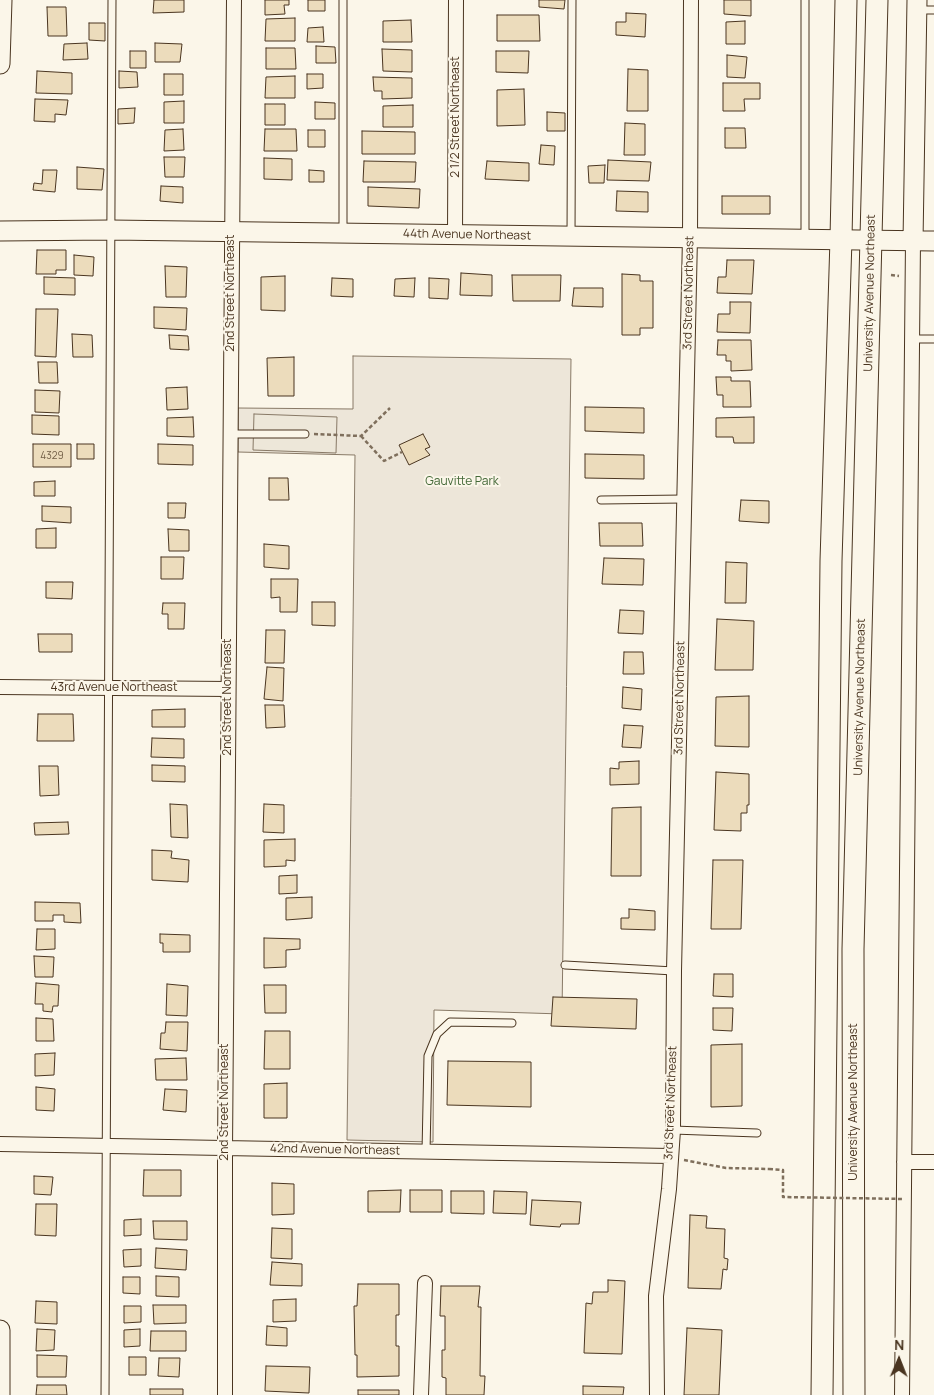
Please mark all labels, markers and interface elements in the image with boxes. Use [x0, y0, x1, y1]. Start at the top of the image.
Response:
street label: 2 1/2 Street Northeast [449, 56, 463, 178]
street label: University Avenue Northeast [861, 214, 879, 372]
street label: 44th Avenue Northeast [403, 227, 531, 243]
street label: 2nd Street Northeast [224, 234, 238, 352]
street label: 3rd Street Northeast [681, 236, 697, 350]
house number: 4329 [40, 450, 64, 462]
park label: Gauvitte Park [425, 475, 499, 489]
street label: University Avenue Northeast [851, 618, 869, 776]
street label: 2nd Street Northeast [221, 638, 235, 756]
street label: 3rd Street Northeast [672, 641, 688, 755]
street label: 43rd Avenue Northeast [50, 681, 178, 695]
street label: University Avenue Northeast [847, 1023, 861, 1181]
street label: 2nd Street Northeast [218, 1043, 232, 1161]
street label: 3rd Street Northeast [662, 1046, 680, 1160]
street label: 42nd Avenue Northeast [270, 1142, 400, 1158]
north arrow [874, 1335, 924, 1385]
text: N [894, 1335, 904, 1354]

